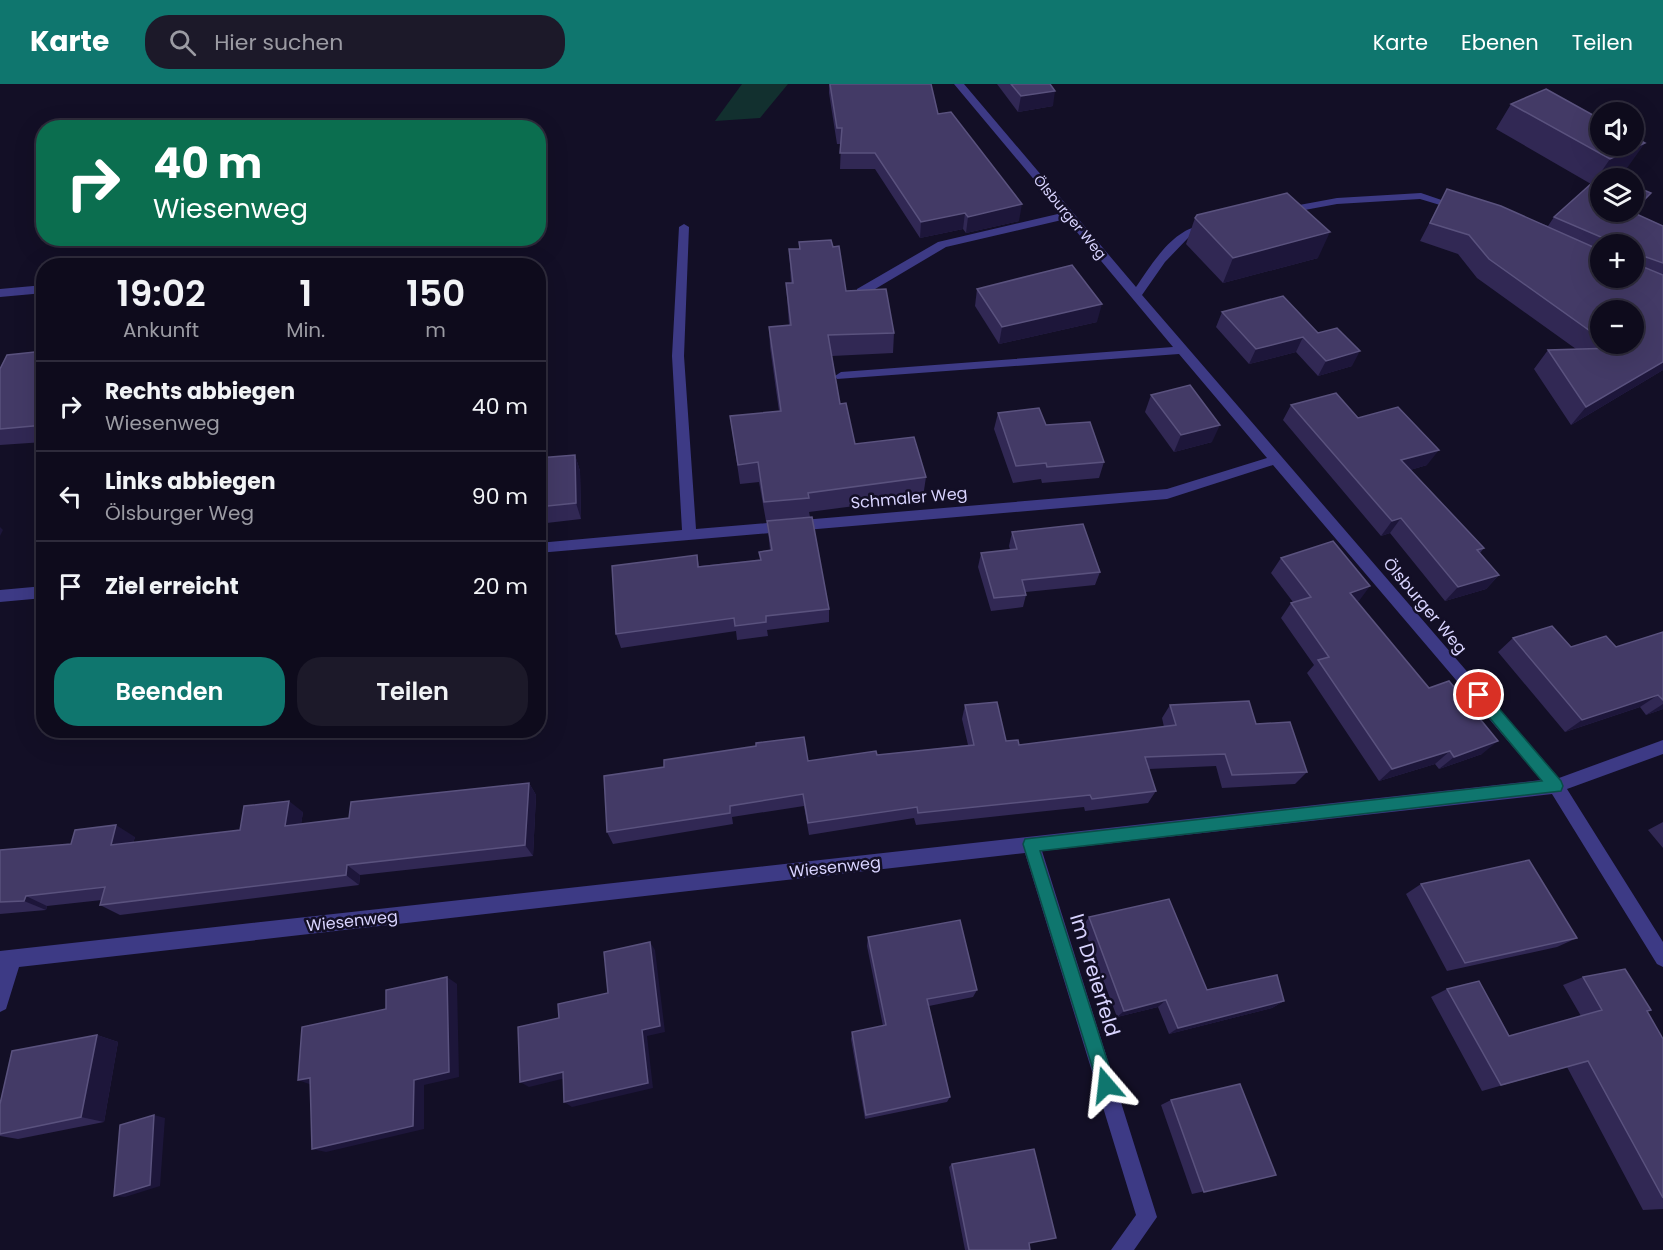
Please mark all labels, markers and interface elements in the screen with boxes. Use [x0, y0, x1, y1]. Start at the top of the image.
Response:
search box [145, 15, 565, 69]
text: Karte [30, 22, 109, 61]
icon: search [166, 26, 199, 59]
text: Hier suchen [214, 27, 343, 58]
text: Karte [1373, 28, 1428, 57]
text: Ebenen [1461, 28, 1539, 57]
text: Teilen [1572, 28, 1633, 57]
map controls [1590, 102, 1644, 354]
button: sound [1590, 102, 1644, 156]
text: 40 m [153, 134, 262, 193]
icon: right [54, 144, 132, 222]
button: layers [1590, 168, 1644, 222]
street label: Ölsburger Weg [1029, 171, 1111, 263]
text: Wiesenweg [153, 190, 308, 227]
button: + [1590, 234, 1644, 288]
text: 19:02 [117, 268, 206, 319]
text: 1 [299, 268, 312, 319]
text: 150 [406, 268, 465, 319]
button: − [1590, 300, 1644, 354]
text: Ankunft [123, 316, 199, 344]
text: Min. [286, 316, 325, 344]
text: m [425, 316, 446, 344]
text: Rechts abbiegen [105, 376, 295, 407]
icon: right [54, 390, 87, 423]
text: 40 m [472, 391, 528, 422]
text: Wiesenweg [105, 409, 220, 437]
text: Links abbiegen [105, 466, 276, 497]
icon: left [54, 480, 87, 513]
text: 90 m [472, 481, 528, 512]
street label: Schmaler Weg [850, 481, 968, 515]
text: Ölsburger Weg [105, 499, 254, 527]
street label: Ölsburger Weg [1378, 553, 1472, 659]
icon: arrive [54, 570, 87, 603]
text: Ziel erreicht [105, 571, 239, 602]
text: 20 m [473, 571, 528, 602]
button: Beenden [54, 657, 285, 726]
button: Teilen [297, 657, 528, 726]
pin [1453, 669, 1504, 720]
icon: arrive [1462, 678, 1495, 711]
street label: Wiesenweg [788, 851, 882, 883]
street label: Wiesenweg [305, 905, 399, 937]
street label: Im Dreierfeld [1063, 910, 1127, 1040]
position arrow [1074, 1053, 1138, 1117]

